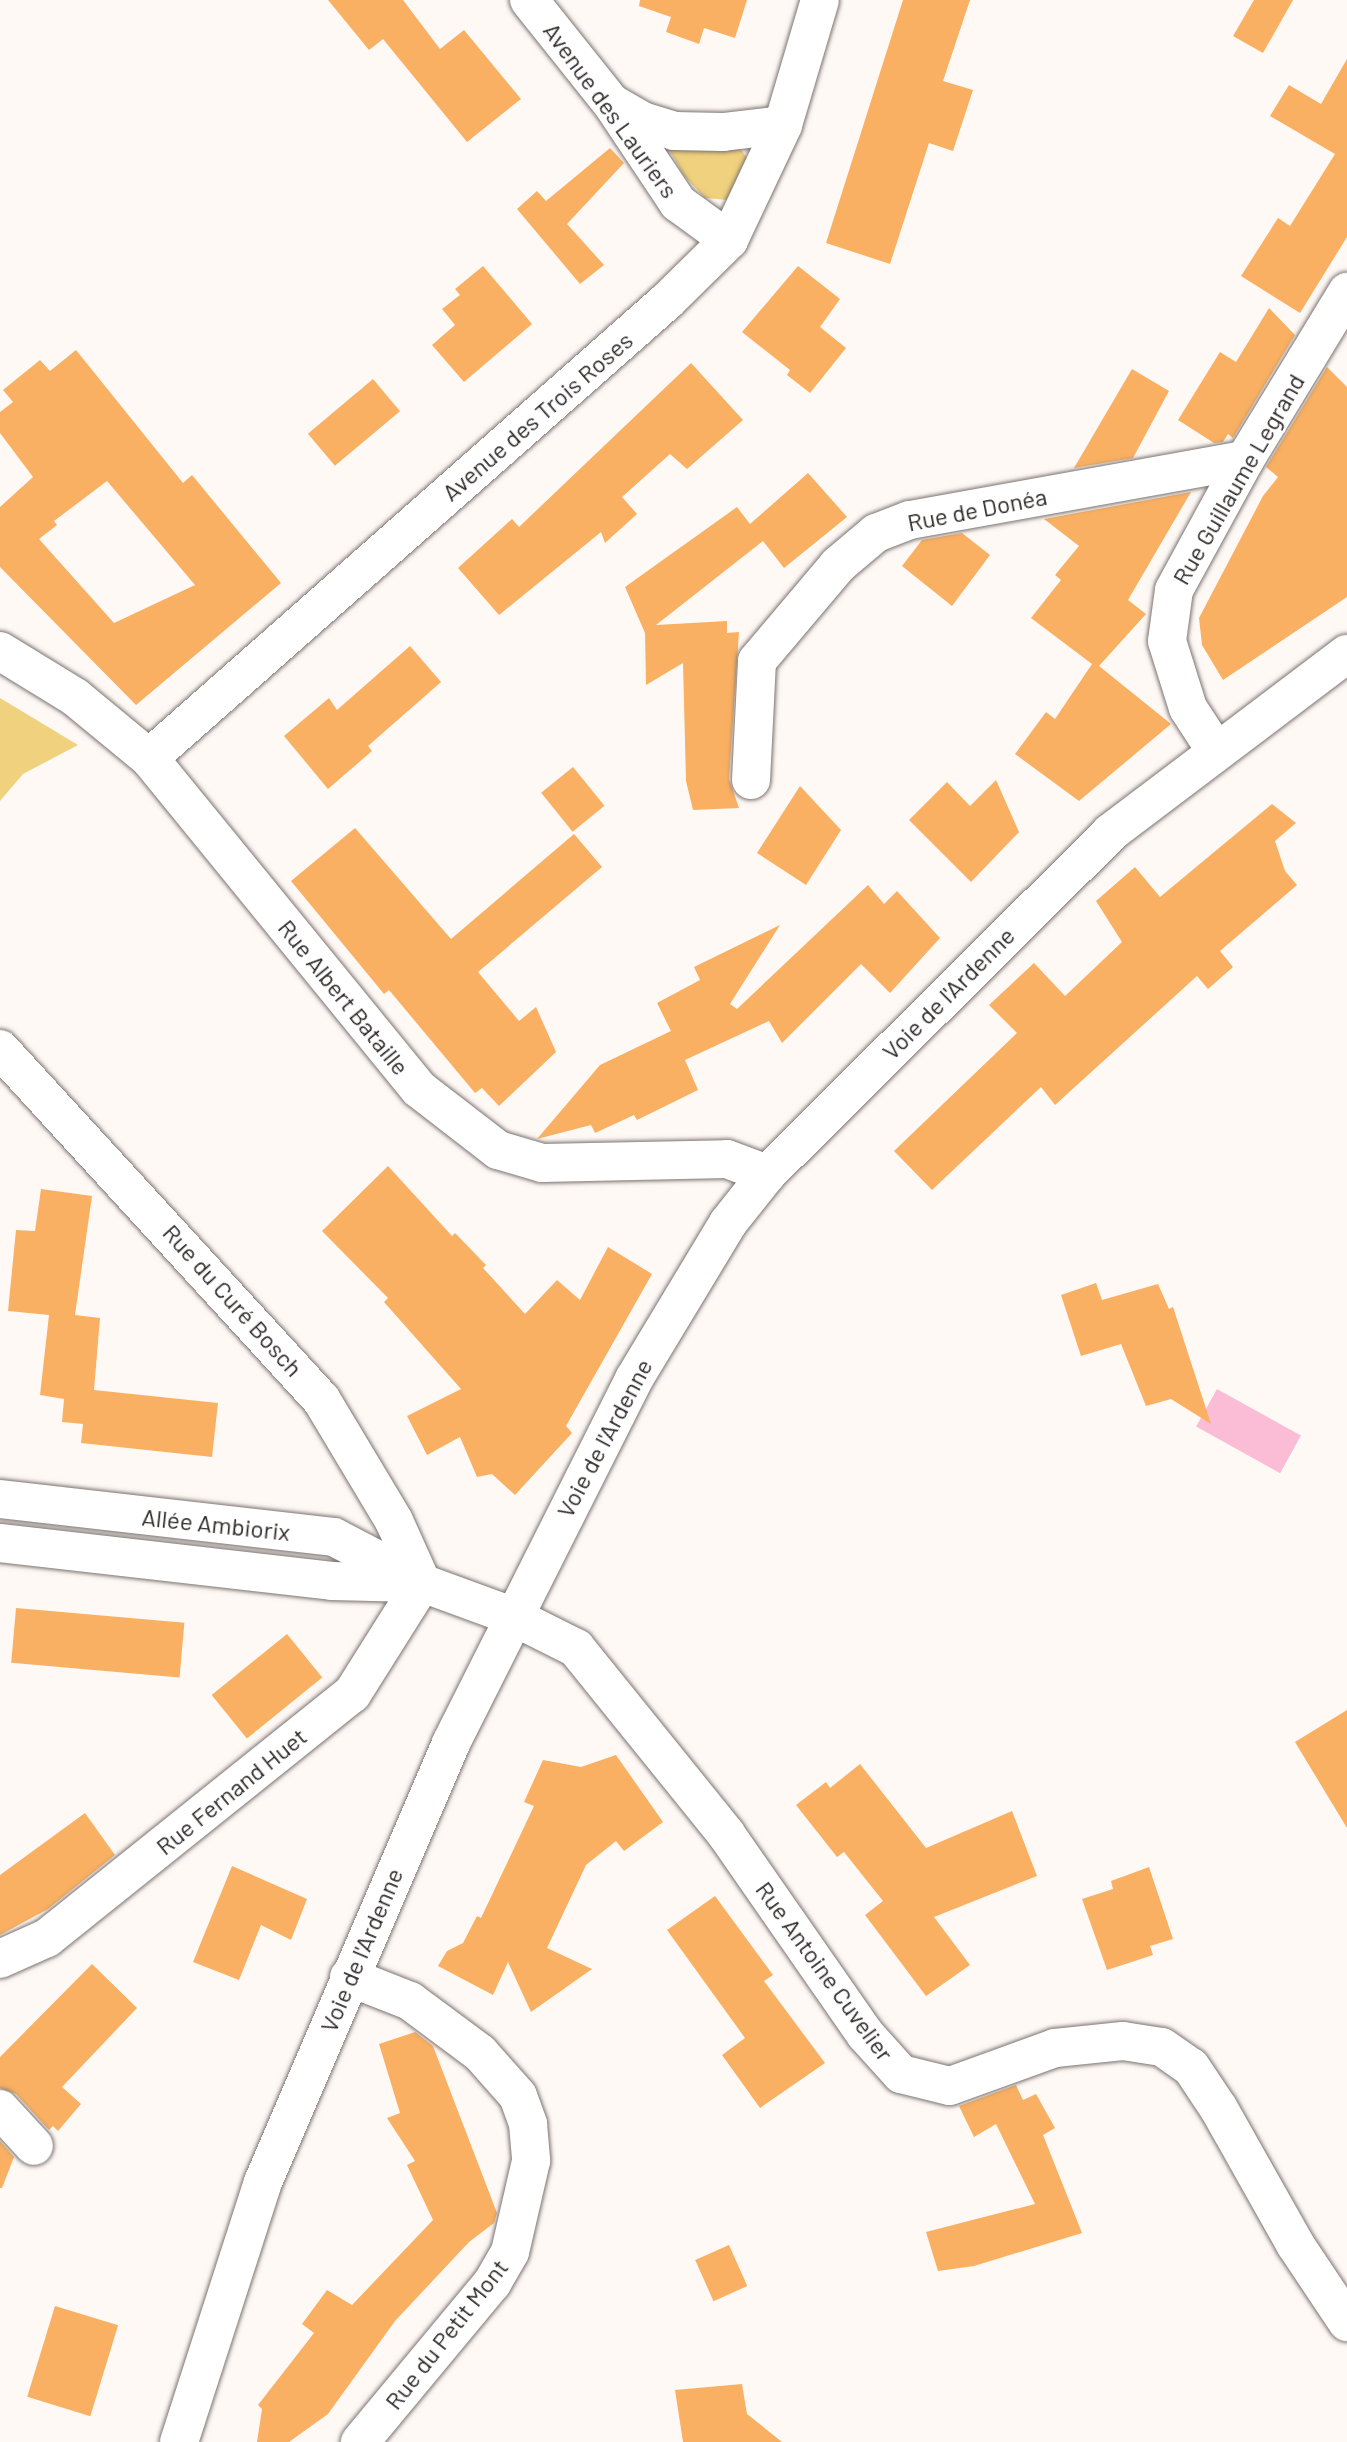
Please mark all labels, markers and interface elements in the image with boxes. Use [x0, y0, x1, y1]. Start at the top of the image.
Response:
street label: Avenue des Lauriers [538, 17, 684, 203]
street label: Avenue des Trois Roses [436, 325, 638, 507]
street label: Rue Guillaume Legrand [1166, 369, 1310, 589]
street label: Rue de Donéa [905, 481, 1049, 537]
street label: Rue Albert Bataille [273, 913, 415, 1081]
street label: Voie de l'Ardenne [876, 921, 1020, 1065]
street label: Rue du Curé Bosch [157, 1218, 309, 1382]
street label: Voie de l'Ardenne [550, 1354, 658, 1522]
street label: Allée Ambiorix [140, 1502, 292, 1546]
street label: Rue Fernand Huet [150, 1722, 312, 1860]
street label: Voie de l'Ardenne [314, 1864, 408, 2036]
street label: Rue Antoine Cuvelier [750, 1876, 900, 2066]
street label: Rue du Petit Mont [378, 2253, 514, 2415]

